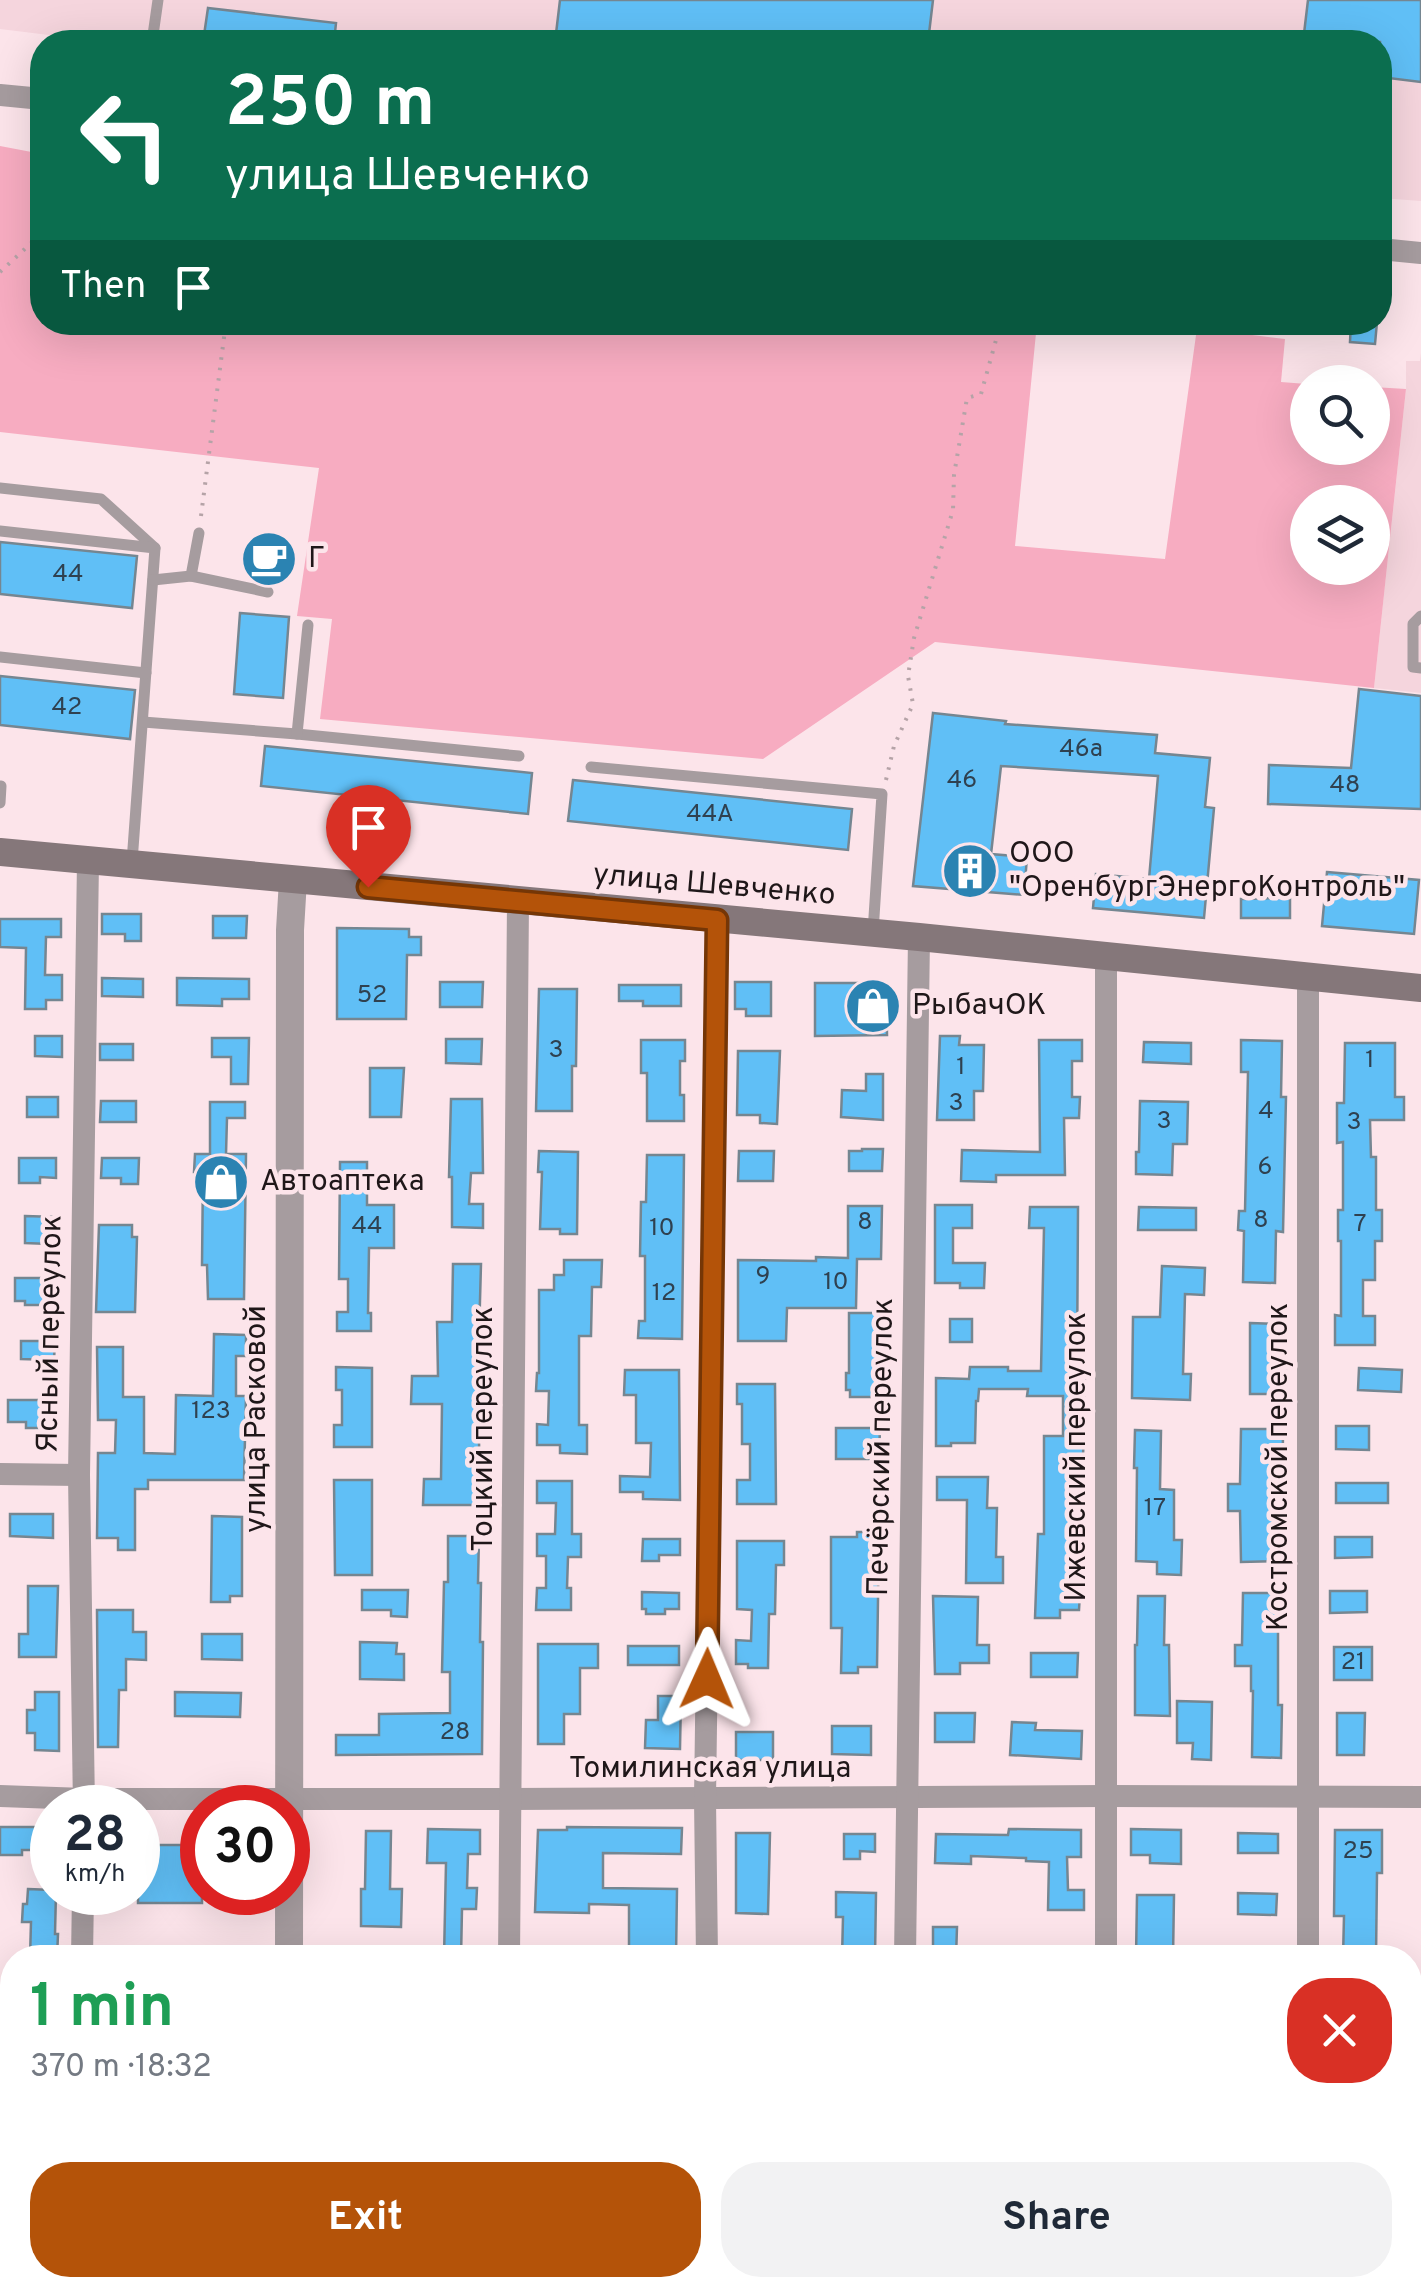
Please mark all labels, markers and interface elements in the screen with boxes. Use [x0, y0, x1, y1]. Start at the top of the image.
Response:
text: 250 m [225, 62, 435, 151]
icon: left [60, 70, 190, 200]
text: улица Шевченко [225, 149, 590, 206]
icon: arrive [166, 260, 221, 315]
text: Then [60, 263, 146, 312]
map controls [1290, 365, 1390, 585]
button: search [1290, 365, 1390, 465]
button: layers [1290, 485, 1390, 585]
cafe icon: Г [239, 529, 299, 589]
place label: Г [308, 541, 325, 578]
house number: 44 [52, 559, 84, 591]
house number: 42 [52, 692, 82, 724]
house number: 46а [1059, 734, 1103, 766]
house number: 46 [947, 765, 977, 797]
house number: 48 [1330, 770, 1360, 802]
pin [326, 785, 411, 888]
house number: 44А [686, 799, 734, 831]
icon: arrive [341, 800, 396, 855]
place label: ООО "ОренбургЭнергоКонтроль" [1009, 836, 1405, 907]
building icon: ООО "ОренбургЭнергоКонтроль" [940, 841, 1000, 901]
street label: улица Шевченко [591, 857, 837, 915]
shop icon: РыбачОК [843, 976, 903, 1036]
house number: 52 [357, 980, 387, 1012]
place label: РыбачОК [912, 988, 1046, 1025]
house number: 3 [548, 1035, 564, 1067]
house number: 1 [1365, 1045, 1375, 1077]
house number: 1 [956, 1052, 966, 1084]
house number: 3 [948, 1088, 964, 1120]
house number: 4 [1258, 1096, 1274, 1128]
house number: 3 [1156, 1106, 1172, 1138]
house number: 3 [1346, 1107, 1362, 1139]
shop icon: Автоаптека [191, 1152, 251, 1212]
house number: 6 [1258, 1152, 1272, 1184]
place label: Автоаптека [260, 1164, 424, 1201]
house number: 8 [1253, 1205, 1269, 1237]
house number: 8 [857, 1207, 873, 1239]
house number: 7 [1353, 1209, 1367, 1241]
house number: 44 [351, 1211, 383, 1243]
house number: 10 [649, 1213, 675, 1245]
street label: Ясный переулок [30, 1215, 72, 1453]
house number: 9 [756, 1261, 770, 1293]
house number: 10 [823, 1267, 849, 1299]
house number: 12 [652, 1278, 676, 1310]
street label: Печёрский переулок [861, 1298, 903, 1596]
street label: Костромской переулок [1261, 1303, 1298, 1631]
street label: улица Расковой [239, 1305, 276, 1533]
street label: Тоцкий переулок [466, 1306, 503, 1552]
street label: Ижевский переулок [1059, 1312, 1096, 1602]
house number: 123 [191, 1396, 231, 1428]
house number: 17 [1144, 1493, 1166, 1525]
position arrow [655, 1627, 759, 1731]
house number: 21 [1341, 1647, 1365, 1679]
house number: 28 [440, 1717, 470, 1749]
street label: Томилинская улица [569, 1751, 851, 1788]
speed limit sign: 30 [180, 1785, 310, 1915]
text: 28 [64, 1806, 126, 1869]
house number: 25 [1343, 1836, 1373, 1868]
text: km/h [65, 1859, 125, 1891]
text: 1 min [30, 1972, 174, 2048]
button: close [1287, 1978, 1392, 2083]
text: 370 m · 18:32 [30, 2048, 212, 2088]
button: Exit [30, 2162, 701, 2277]
button: Share [721, 2162, 1392, 2277]

